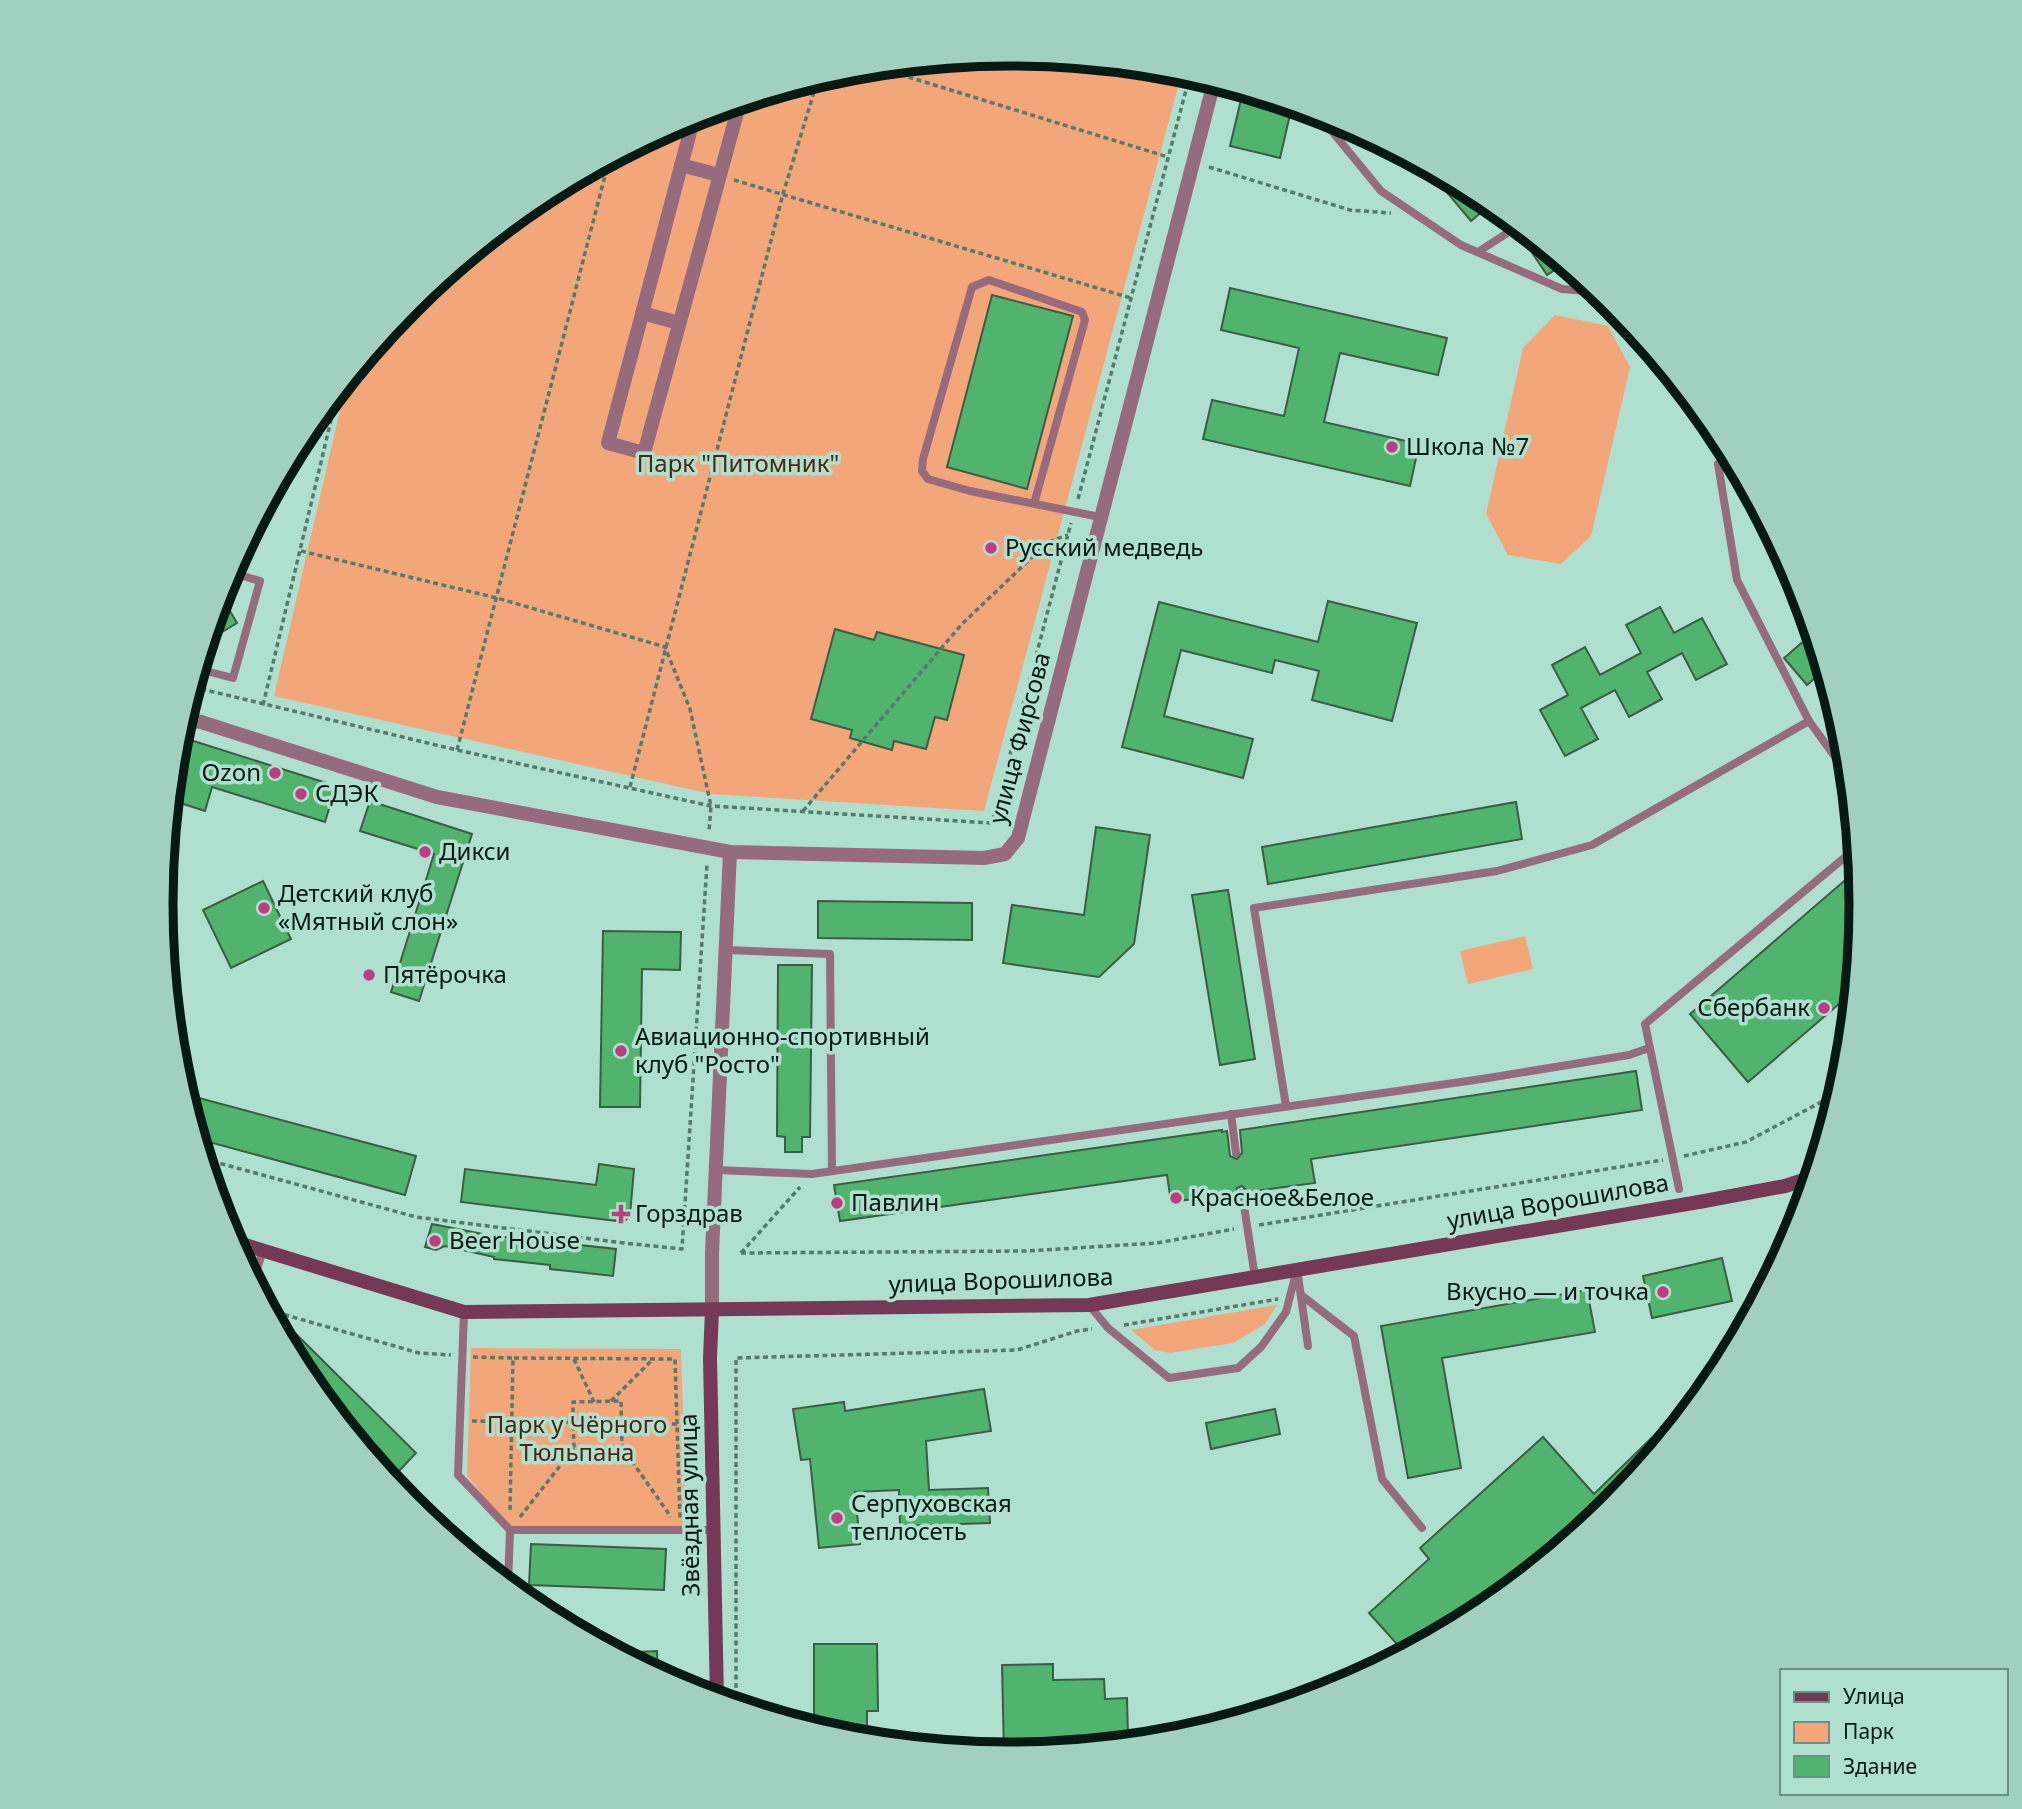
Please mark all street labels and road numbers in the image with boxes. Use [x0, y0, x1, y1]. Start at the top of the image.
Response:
street label: улица Фирсова [980, 648, 1057, 827]
street label: улица Ворошилова [1444, 1165, 1671, 1236]
street label: улица Ворошилова [888, 1259, 1114, 1300]
street label: Звёздная улица [670, 1413, 707, 1597]

